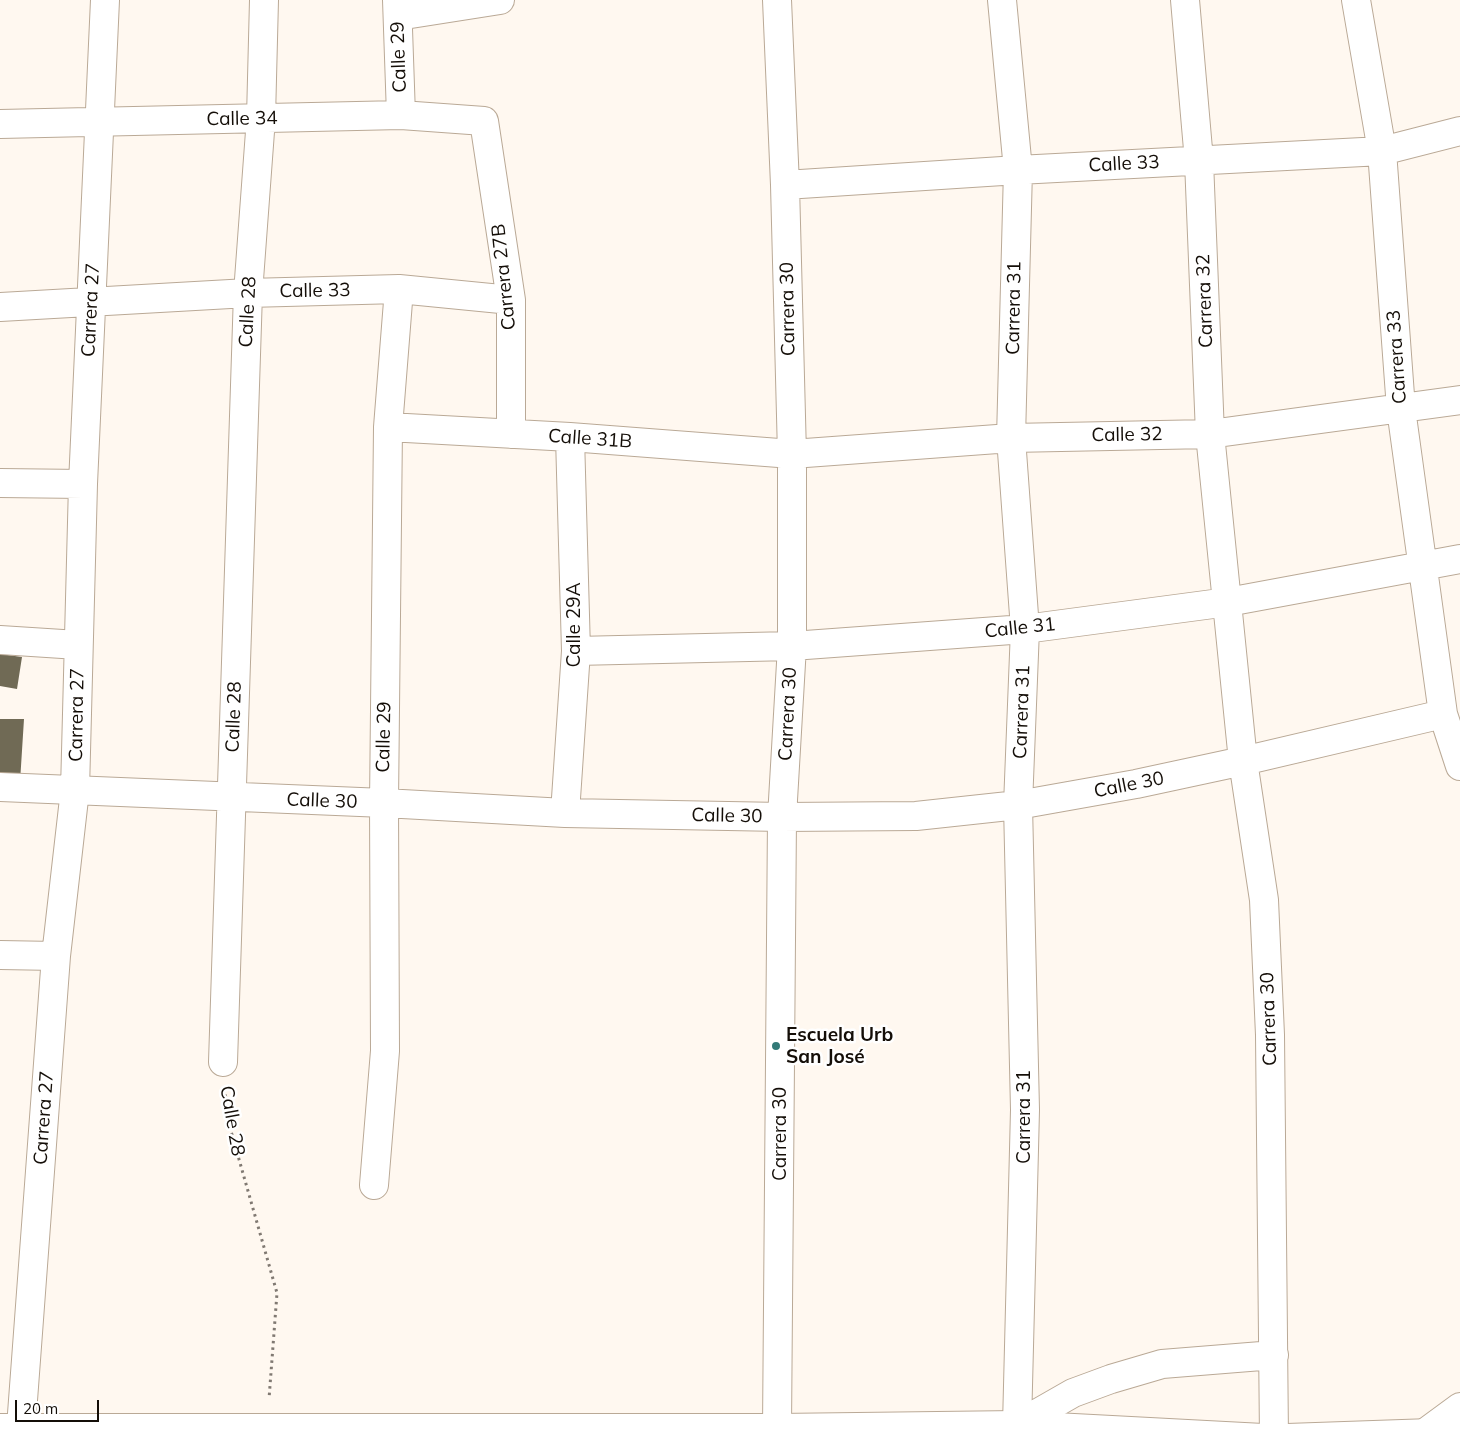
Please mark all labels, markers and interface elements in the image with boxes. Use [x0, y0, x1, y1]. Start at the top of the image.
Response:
street label: Calle 29 [386, 21, 412, 93]
street label: Calle 34 [206, 107, 278, 131]
street label: Calle 33 [1088, 151, 1160, 177]
street label: Carrera 27B [487, 223, 521, 331]
street label: Carrera 32 [1192, 254, 1218, 348]
street label: Carrera 31 [1002, 261, 1026, 355]
street label: Carrera 27 [77, 262, 105, 358]
street label: Carrera 30 [776, 262, 800, 356]
street label: Calle 28 [235, 276, 261, 348]
street label: Calle 33 [279, 279, 351, 303]
street label: Carrera 33 [1382, 309, 1412, 405]
street label: Calle 32 [1091, 423, 1163, 447]
street label: Calle 31B [547, 425, 633, 453]
street label: Calle 29A [563, 582, 585, 668]
street label: Calle 31 [983, 613, 1057, 643]
street label: Carrera 31 [1009, 665, 1035, 759]
street label: Carrera 30 [774, 666, 802, 762]
street label: Carrera 27 [65, 668, 89, 762]
street label: Calle 28 [221, 681, 247, 753]
street label: Calle 29 [372, 701, 396, 773]
street label: Calle 30 [1092, 767, 1166, 803]
street label: Calle 30 [286, 788, 358, 814]
street label: Calle 30 [691, 804, 763, 828]
street label: Carrera 30 [1256, 972, 1282, 1066]
place label: Escuela Urb San José [786, 1024, 893, 1068]
marker: Escuela Urb San José [770, 1040, 782, 1052]
street label: Carrera 27 [29, 1070, 59, 1166]
street label: Carrera 31 [1013, 1070, 1035, 1164]
street label: Calle 28 [215, 1084, 249, 1158]
street label: Carrera 30 [769, 1087, 791, 1181]
scale bar [18, 1390, 101, 1422]
text: 20 m [23, 1399, 58, 1418]

